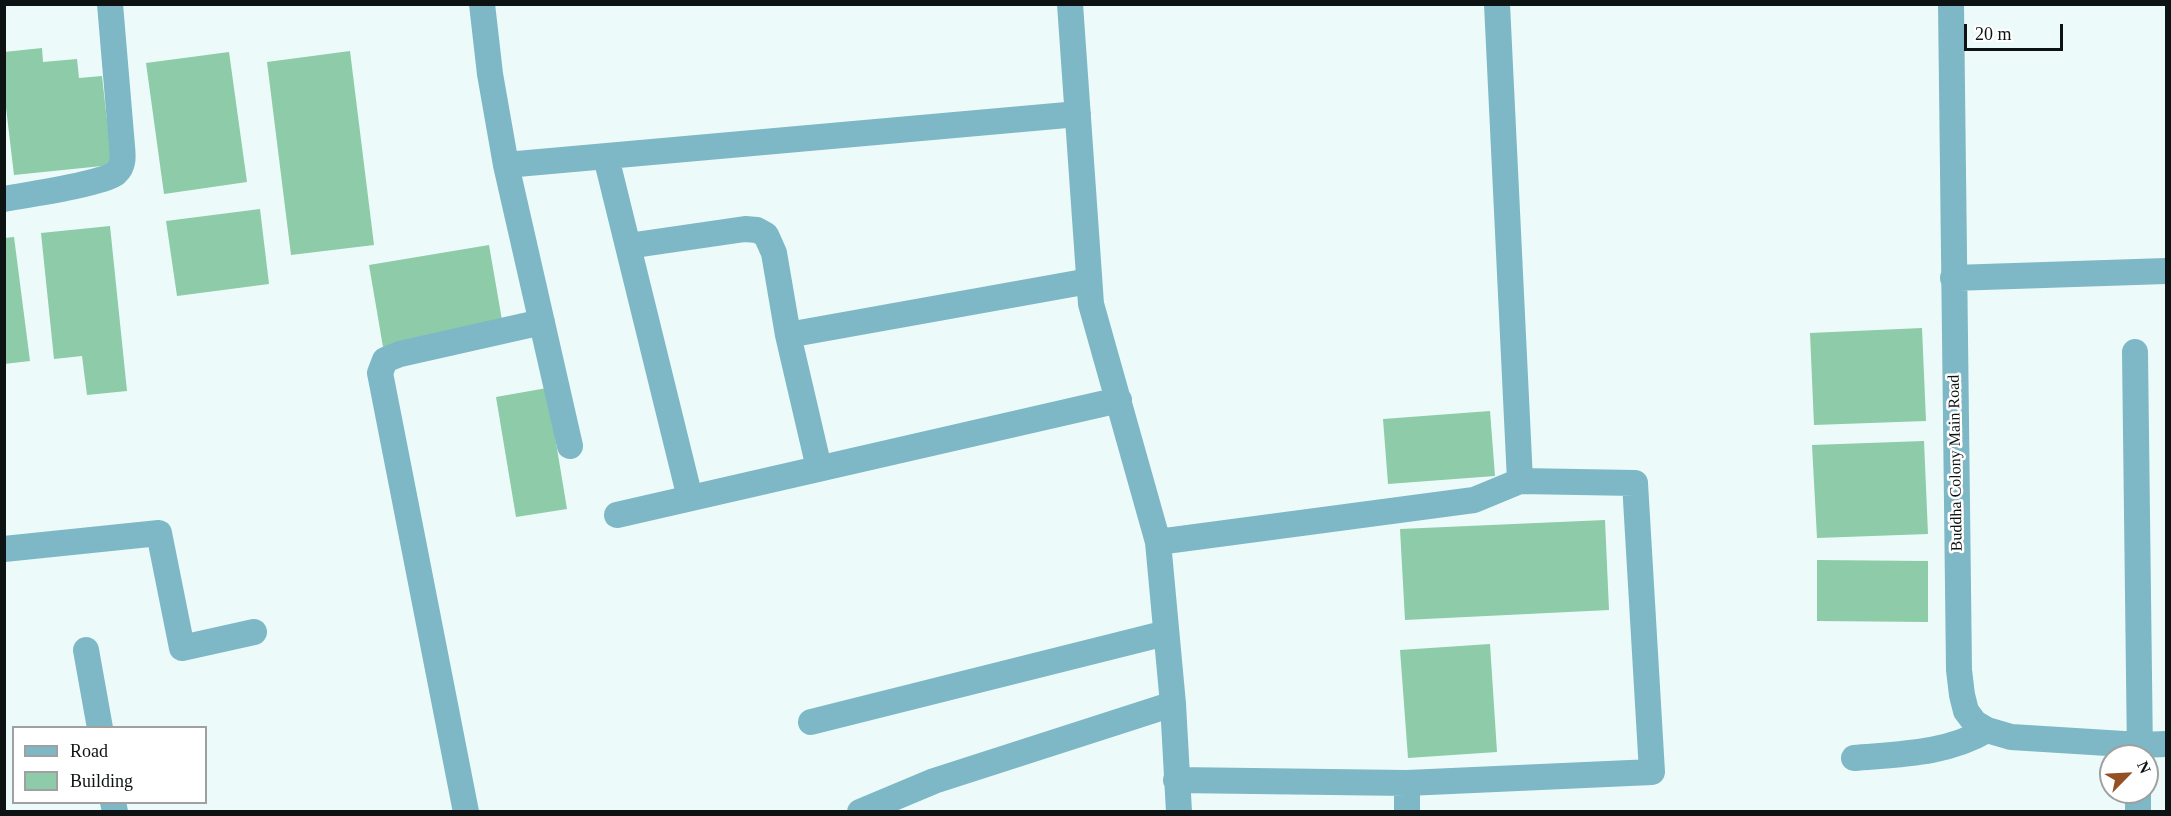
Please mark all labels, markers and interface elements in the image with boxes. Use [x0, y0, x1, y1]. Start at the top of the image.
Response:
scale bar [1967, 12, 2066, 50]
text: 20 m [1975, 24, 2012, 44]
street label: Buddha Colony Main Road [1945, 375, 1967, 551]
legend [12, 726, 207, 804]
text: Road [70, 741, 108, 761]
north arrow [2099, 744, 2159, 804]
text: N [2134, 759, 2154, 776]
text: Building [70, 771, 133, 791]

